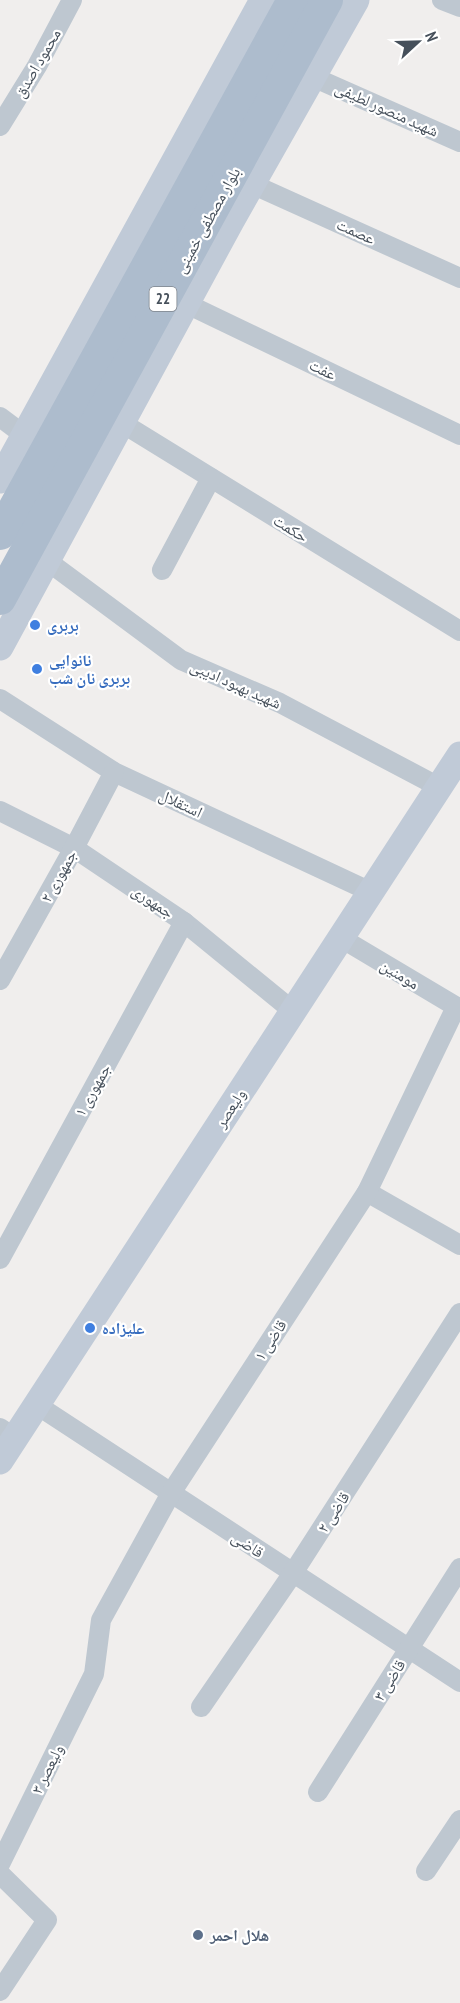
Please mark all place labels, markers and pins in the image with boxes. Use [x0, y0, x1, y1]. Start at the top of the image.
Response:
place label: بربری [47, 615, 79, 635]
marker: بربری [28, 618, 42, 632]
place label: نانوایی بربری نان شب [49, 650, 130, 688]
marker: نانوایی بربری نان شب [30, 662, 44, 676]
place label: علیزاده [102, 1318, 145, 1338]
marker: علیزاده [83, 1321, 97, 1335]
place label: هلال احمر [209, 1925, 269, 1945]
marker: هلال احمر [191, 1928, 205, 1942]

